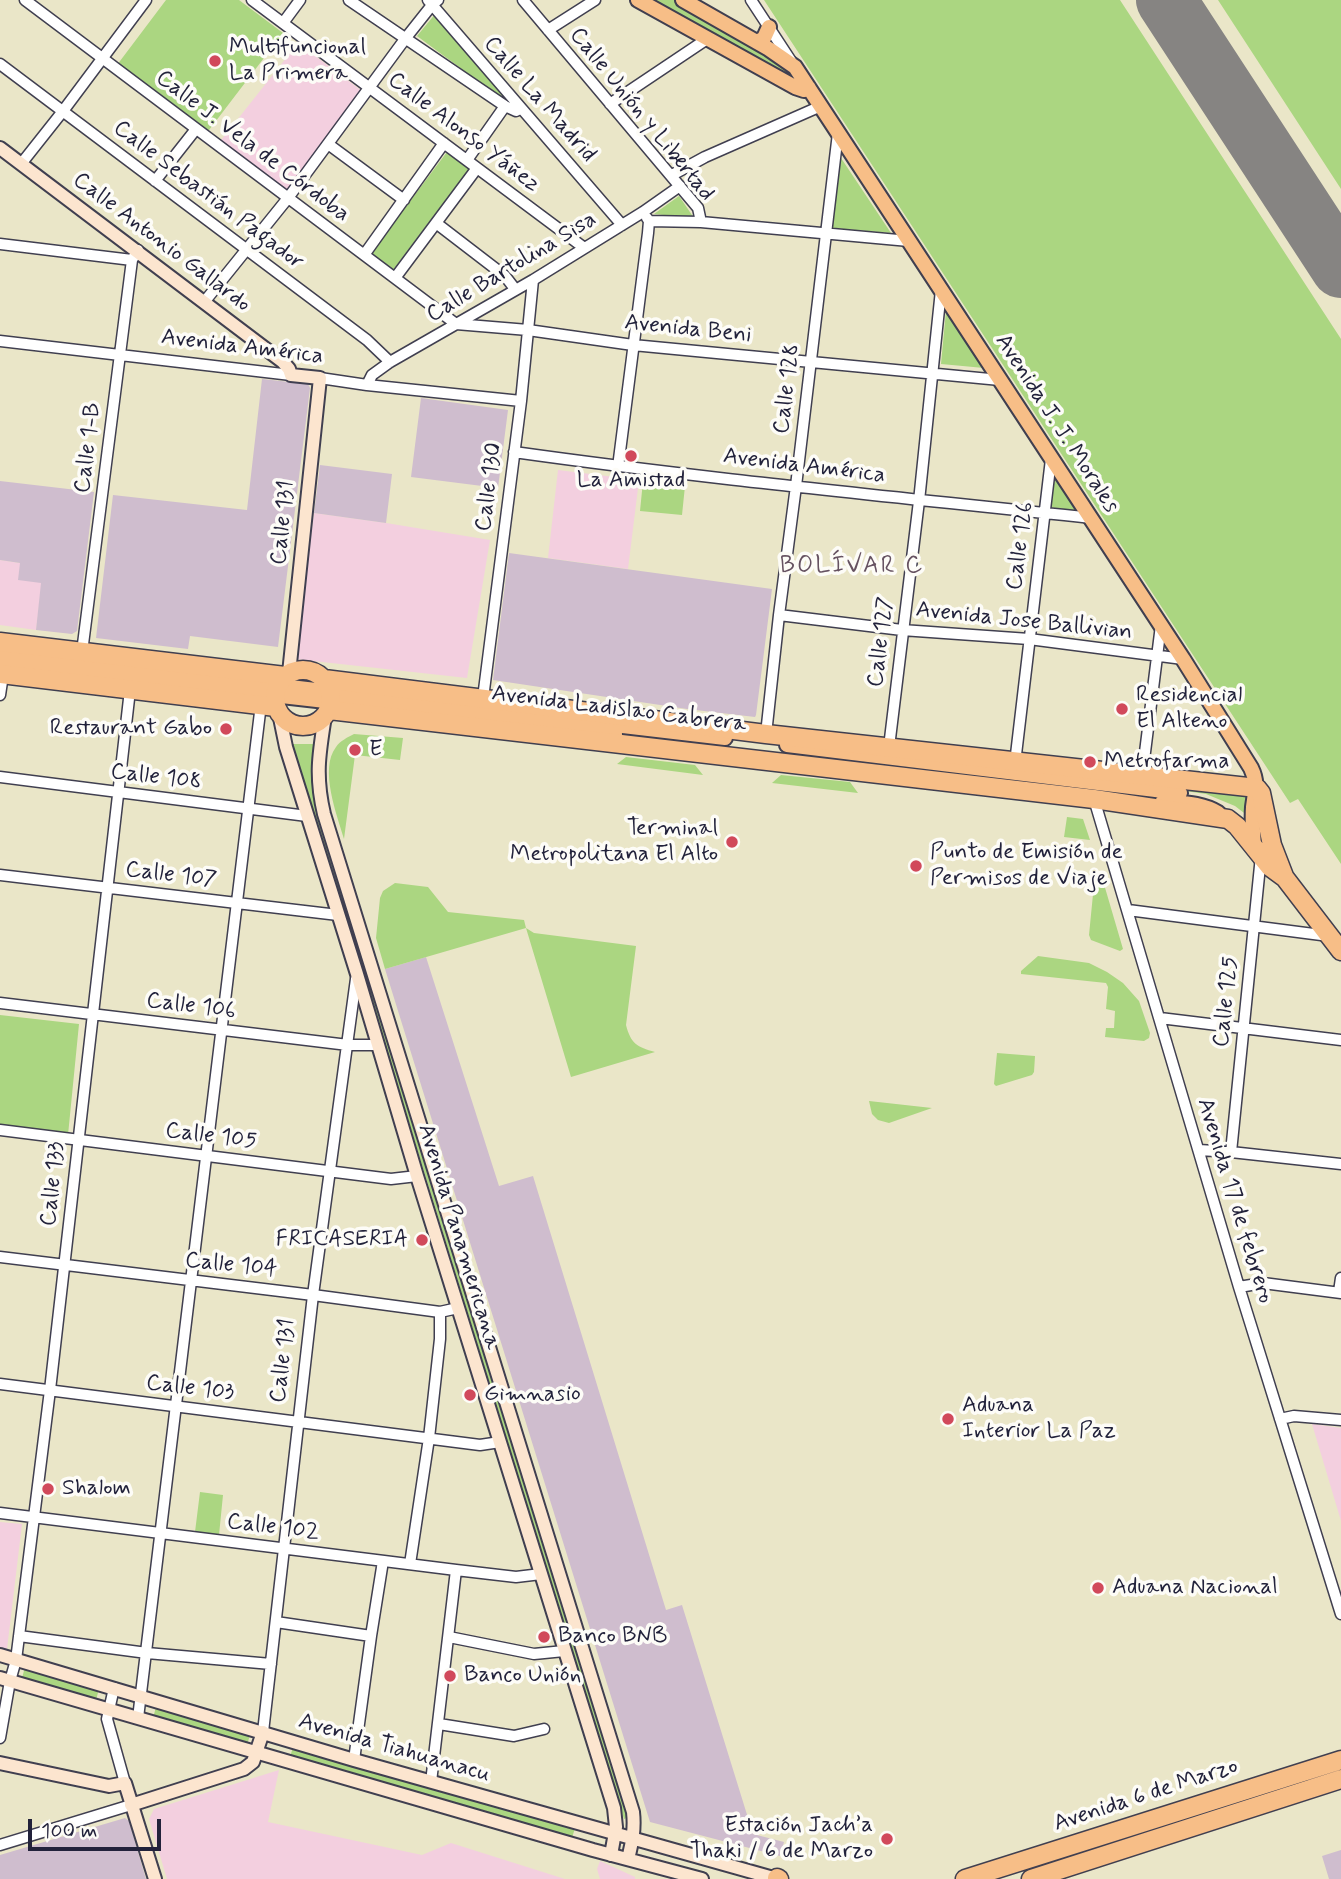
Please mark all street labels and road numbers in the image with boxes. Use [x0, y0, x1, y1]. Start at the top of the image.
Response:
street label: Calle Unión y Libertad [562, 23, 720, 207]
street label: Calle La Madrid [477, 31, 601, 169]
street label: Calle J. Vela de Córdoba [149, 65, 355, 229]
street label: Calle Alonso Yáñez [381, 67, 545, 199]
street label: Calle Sebastián Pagador [107, 115, 309, 277]
street label: Calle Antonio Gallardo [67, 167, 255, 319]
street label: Calle Bartolina Sisa [422, 206, 602, 330]
street label: Avenida Beni [623, 310, 753, 350]
street label: Avenida América [159, 324, 325, 372]
street label: Avenida J. J. Morales [988, 329, 1124, 519]
street label: Calle 128 [769, 342, 807, 436]
street label: Calle 1-B [70, 401, 108, 495]
street label: Calle 130 [471, 441, 509, 533]
street label: Avenida América [721, 443, 887, 491]
street label: Calle 131 [266, 479, 302, 567]
street label: Calle 126 [1002, 500, 1040, 592]
street label: Calle 127 [863, 595, 901, 689]
street label: Avenida Jose Ballivian [914, 597, 1134, 647]
street label: Avenida Ladislao Cabrera [490, 681, 748, 739]
street label: Calle 108 [109, 759, 203, 797]
street label: Calle 107 [124, 857, 218, 895]
street label: Calle 125 [1209, 955, 1245, 1049]
street label: Calle 106 [145, 988, 237, 1026]
street label: Avenida 17 de febrero [1190, 1095, 1278, 1307]
street label: Calle 105 [164, 1118, 258, 1156]
street label: Avenida Panamericana [411, 1121, 505, 1353]
street label: Calle 133 [36, 1140, 72, 1228]
street label: Calle 104 [183, 1247, 279, 1285]
street label: Calle 131 [265, 1317, 303, 1405]
street label: Calle 103 [144, 1370, 236, 1408]
street label: Calle 102 [225, 1509, 321, 1547]
street label: Avenida Tiahuanacu [295, 1708, 493, 1790]
street label: Avenida 6 de Marzo [1050, 1753, 1242, 1839]

